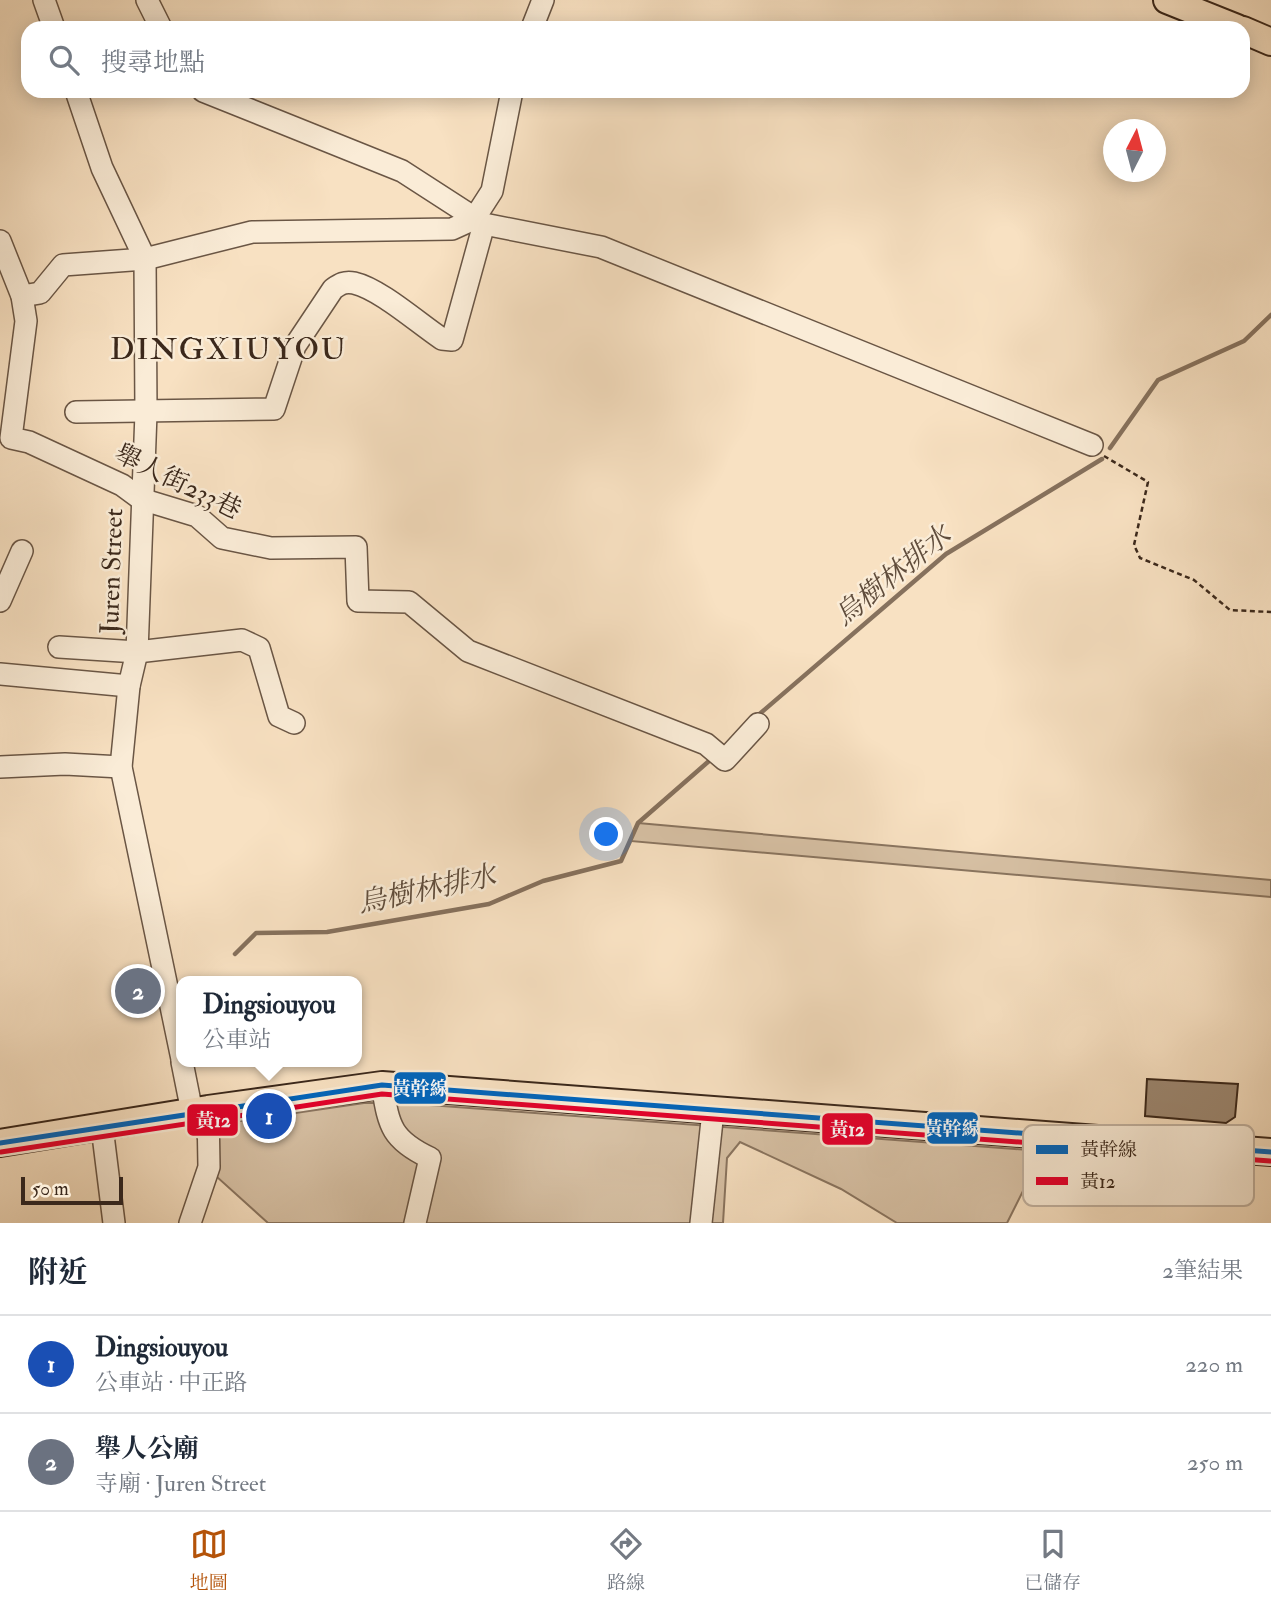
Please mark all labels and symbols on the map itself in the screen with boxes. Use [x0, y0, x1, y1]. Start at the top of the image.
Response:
north arrow [1103, 119, 1166, 182]
district label: DINGXIUYOU [110, 331, 348, 368]
street label: 舉人街233巷 [109, 438, 247, 526]
street label: Juren Street [94, 508, 130, 635]
water label: 烏樹林排水 [828, 516, 961, 634]
your location [589, 817, 623, 851]
water label: 烏樹林排水 [355, 858, 502, 922]
pin: 2 [115, 965, 161, 1017]
line badge: 黃幹線 [393, 1071, 447, 1105]
text: 黃幹線 [391, 1077, 449, 1101]
pin: 1 [246, 1090, 292, 1142]
line badge: 黃12 [186, 1103, 239, 1137]
text: 黃12 [195, 1109, 231, 1133]
line badge: 黃幹線 [926, 1111, 979, 1145]
line badge: 黃12 [821, 1112, 874, 1146]
text: 黃幹線 [923, 1117, 981, 1141]
text: 黃12 [829, 1118, 865, 1142]
legend [1023, 1125, 1254, 1206]
text: 黃幹線 [1080, 1138, 1137, 1162]
text: 黃12 [1080, 1170, 1115, 1194]
scale bar [21, 1174, 122, 1206]

